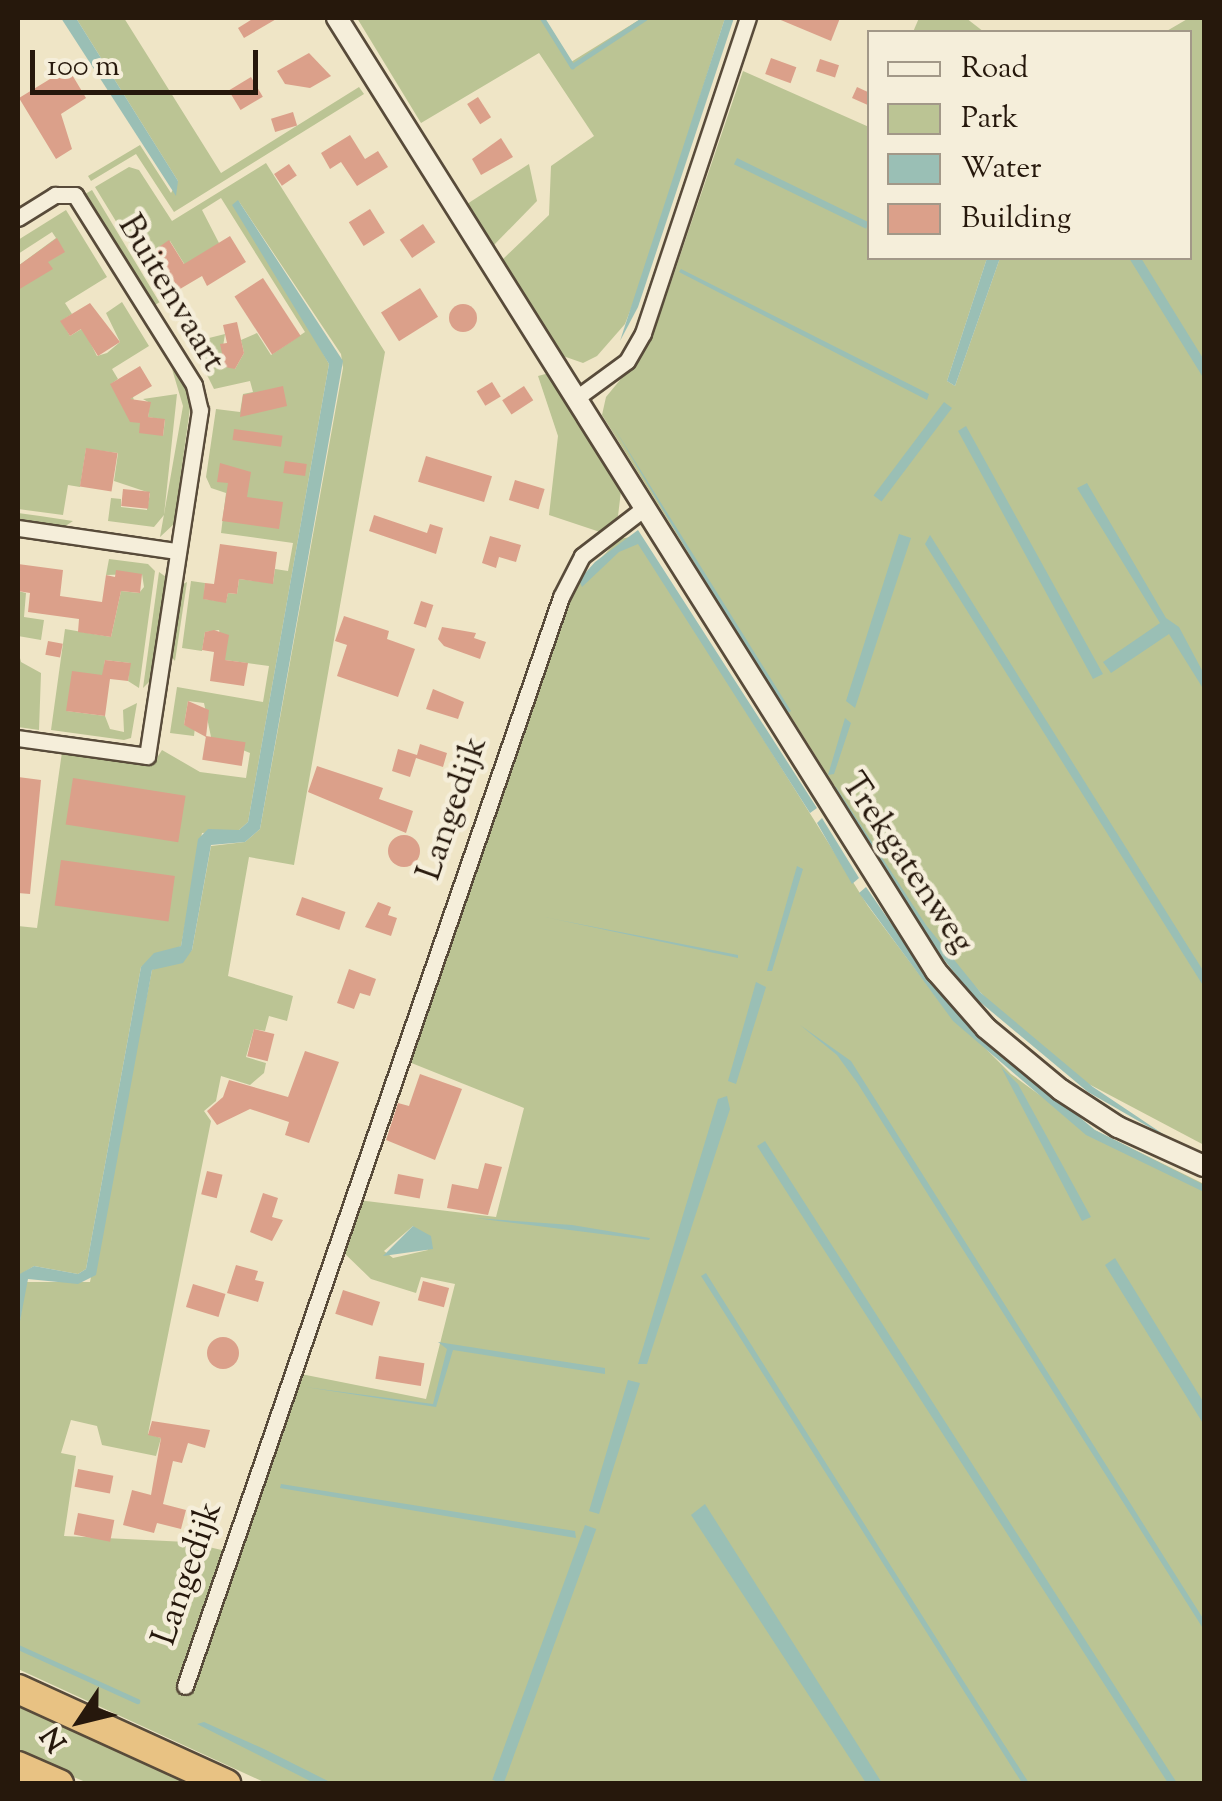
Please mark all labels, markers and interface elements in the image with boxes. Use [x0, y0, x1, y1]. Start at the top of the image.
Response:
scale bar [35, 30, 262, 92]
legend [867, 30, 1192, 260]
text: 100 m [47, 46, 120, 89]
text: Road [961, 48, 1028, 91]
text: Park [961, 98, 1018, 141]
text: Water [961, 148, 1042, 191]
text: Building [961, 198, 1071, 241]
street label: Buitenvaart [107, 208, 233, 380]
street label: Langedijk [410, 732, 498, 886]
street label: Trekgatenweg [830, 766, 982, 962]
street label: Langedijk [145, 1497, 233, 1651]
north arrow [30, 1671, 130, 1771]
text: N [33, 1718, 78, 1759]

